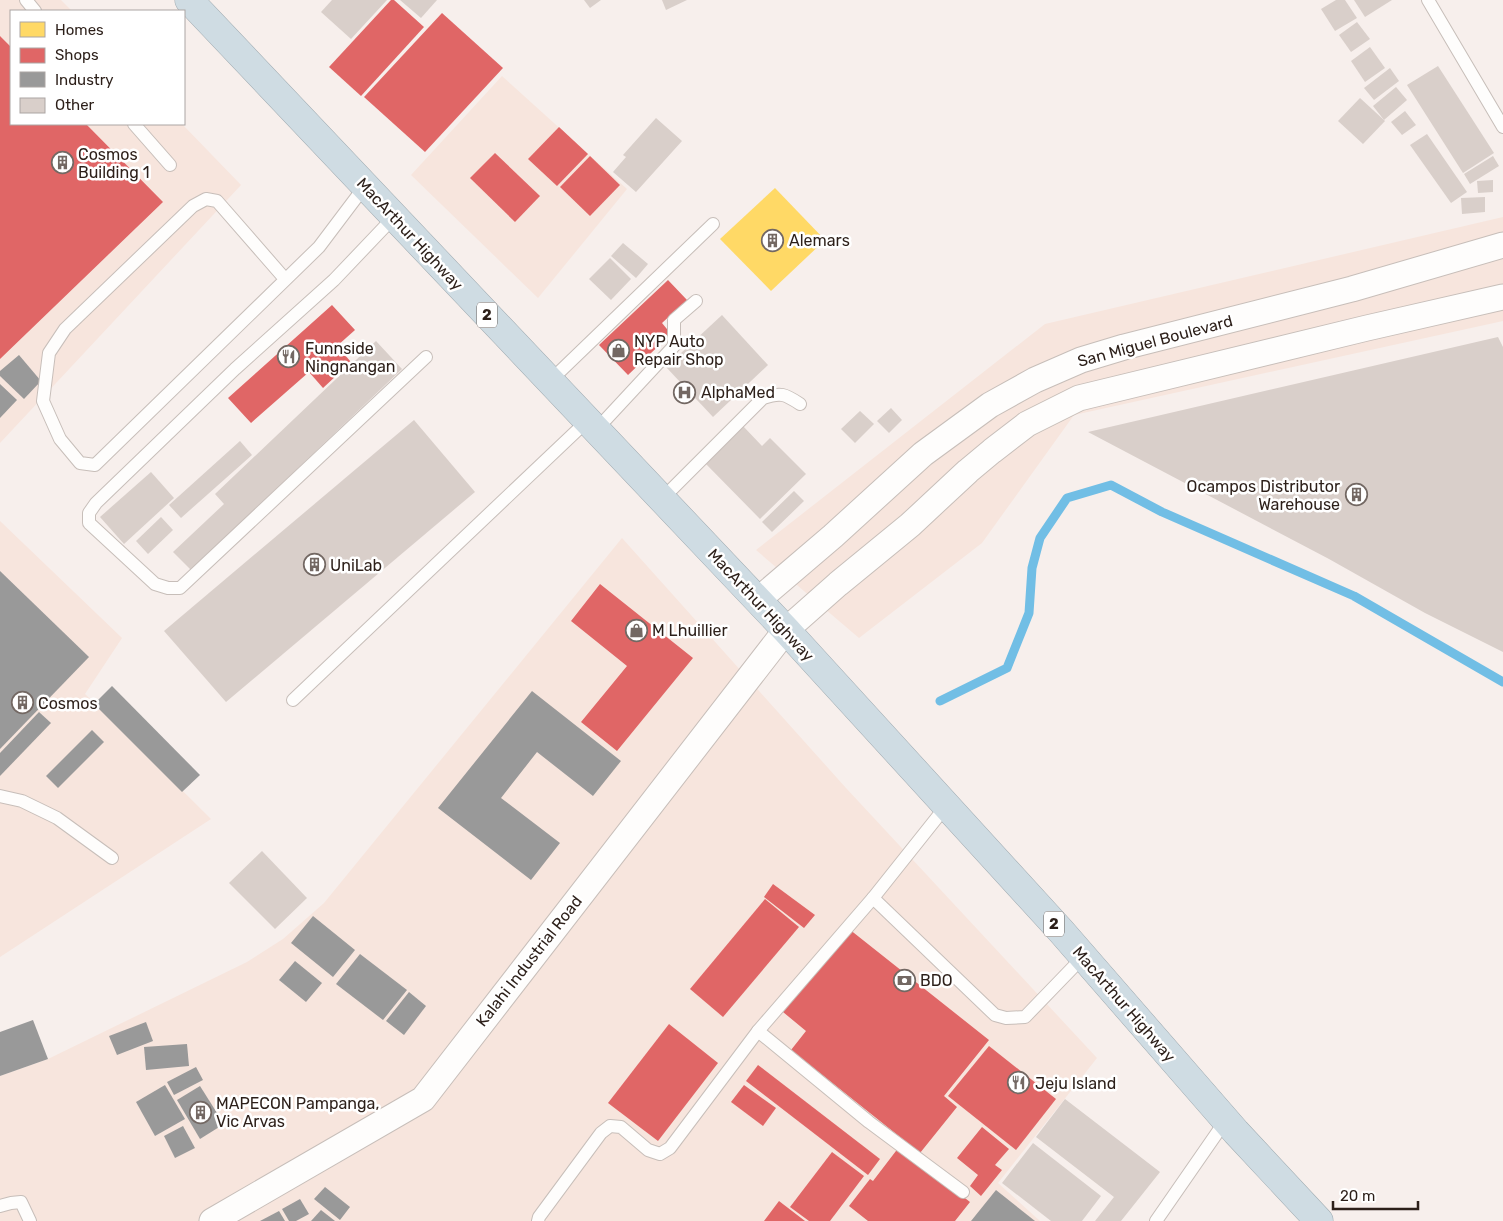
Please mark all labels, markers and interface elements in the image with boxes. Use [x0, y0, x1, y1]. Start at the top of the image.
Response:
legend [10, 10, 185, 125]
text: Homes [55, 21, 104, 39]
text: Shops [55, 46, 99, 64]
text: Industry [55, 71, 114, 89]
text: Other [55, 96, 95, 114]
place label: Cosmos Building 1 [78, 145, 150, 182]
building icon: Cosmos Building 1 [50, 151, 74, 175]
street label: MacArthur Highway [353, 174, 467, 294]
building icon: Alemars [761, 228, 785, 252]
place label: Alemars [789, 231, 850, 250]
road number: 2 [477, 302, 497, 328]
street label: San Miguel Boulevard [1075, 311, 1235, 371]
place label: NYP Auto Repair Shop [634, 332, 724, 369]
shop icon: NYP Auto Repair Shop [606, 338, 630, 362]
place label: Funnside Ningnangan [305, 339, 396, 376]
restaurant icon: Funnside Ningnangan [277, 345, 301, 369]
hospital icon: AlphaMed [673, 380, 697, 404]
place label: AlphaMed [701, 383, 775, 402]
place label: Ocampos Distributor Warehouse [1187, 477, 1340, 514]
building icon: Ocampos Distributor Warehouse [1344, 483, 1368, 507]
street label: MacArthur Highway [704, 545, 818, 665]
building icon: UniLab [302, 553, 326, 577]
place label: UniLab [330, 556, 382, 575]
shop icon: M Lhuillier [624, 618, 648, 642]
place label: M Lhuillier [652, 621, 728, 640]
building icon: Cosmos [10, 691, 34, 715]
place label: Cosmos [38, 694, 98, 713]
street label: Kalahi Industrial Road [472, 892, 586, 1030]
road number: 2 [1044, 912, 1064, 936]
street label: MacArthur Highway [1069, 942, 1179, 1066]
bank icon: BDO [892, 968, 916, 992]
place label: BDO [920, 971, 953, 990]
restaurant icon: Jeju Island [1007, 1071, 1031, 1095]
place label: Jeju Island [1035, 1074, 1116, 1093]
place label: MAPECON Pampanga, Vic Arvas [216, 1094, 379, 1131]
building icon: MAPECON Pampanga, Vic Arvas [188, 1100, 212, 1124]
scale bar [1333, 1178, 1418, 1210]
text: 20 m [1340, 1187, 1375, 1205]

